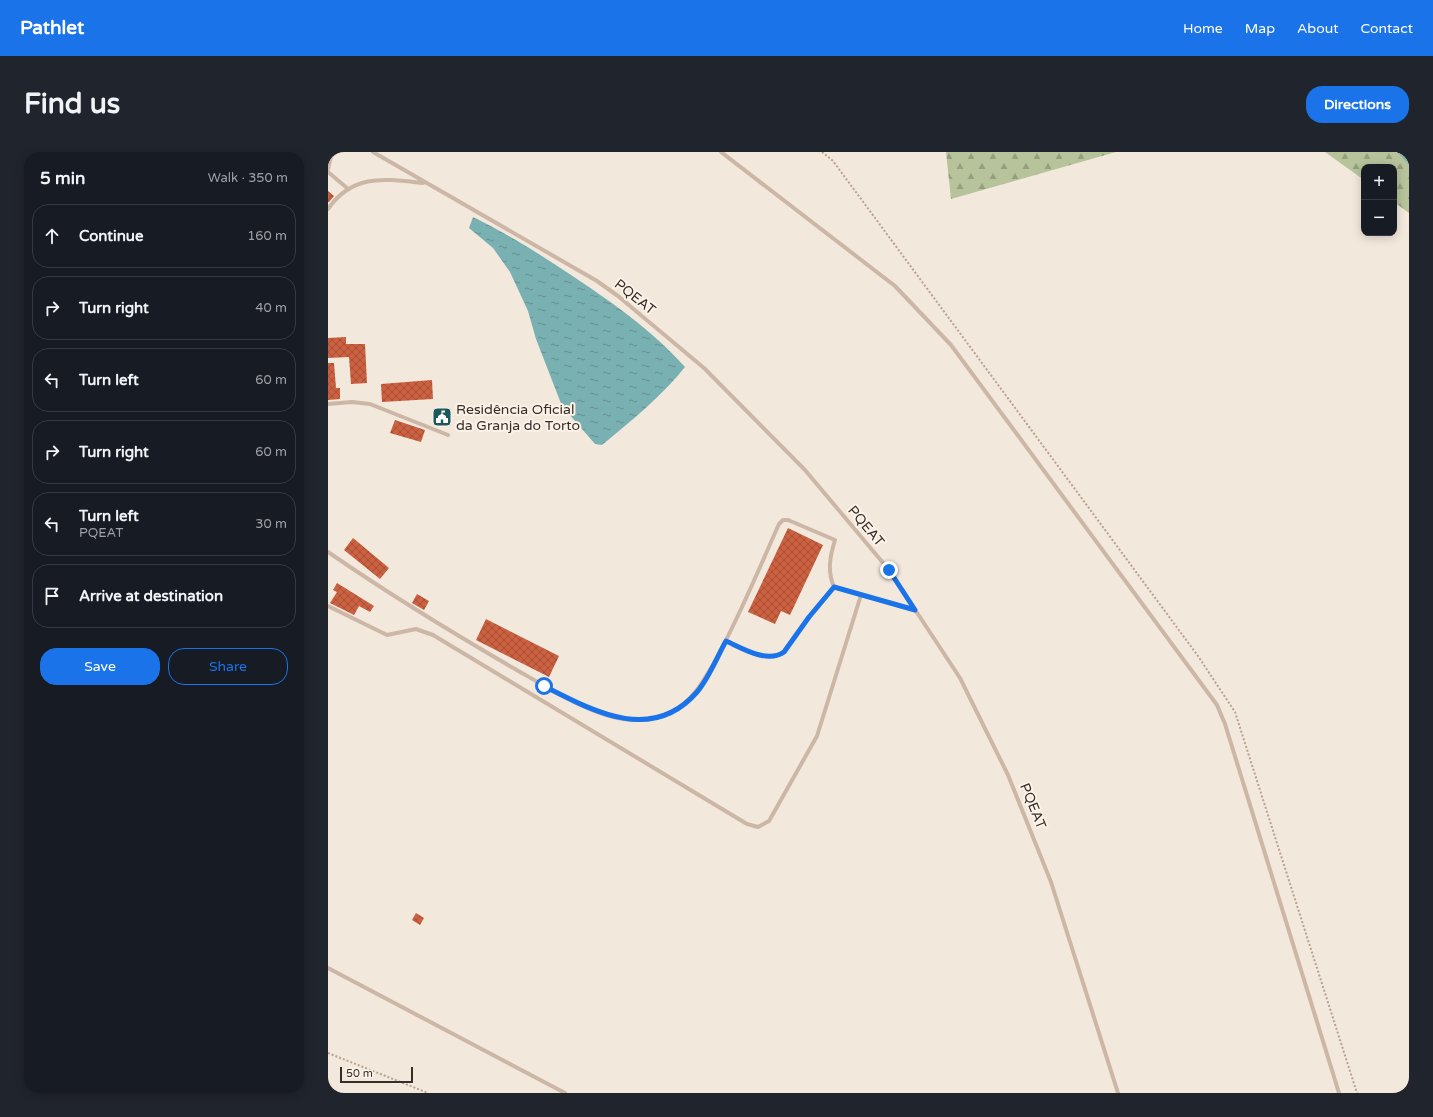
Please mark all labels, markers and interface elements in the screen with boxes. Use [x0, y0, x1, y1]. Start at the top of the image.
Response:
text: Pathlet [20, 17, 84, 39]
text: Home [1183, 20, 1223, 37]
text: Map [1245, 20, 1275, 37]
text: About [1297, 20, 1339, 37]
text: Contact [1361, 20, 1413, 37]
button: Directions [1306, 86, 1409, 123]
text: Find us [24, 87, 120, 121]
map controls [1361, 164, 1397, 236]
button: + [1361, 164, 1397, 200]
text: 5 min [40, 168, 85, 189]
text: Walk · 350 m [208, 170, 288, 186]
button: − [1361, 200, 1397, 236]
icon: ahead [41, 225, 63, 247]
text: Continue [79, 227, 143, 245]
text: 160 m [247, 228, 287, 244]
street label: PQEAT [611, 276, 659, 319]
icon: right [41, 297, 63, 319]
text: Turn right [79, 299, 149, 317]
text: 40 m [255, 300, 287, 316]
icon: left [41, 369, 63, 391]
text: Turn left [79, 371, 139, 389]
text: 60 m [255, 372, 287, 388]
place label: Residência Oficial da Granja do Torto [456, 401, 580, 434]
public building icon: Residência Oficial da Granja do Torto [431, 406, 453, 428]
icon: right [41, 441, 63, 463]
text: Turn right [79, 443, 149, 461]
text: 60 m [255, 444, 287, 460]
street label: PQEAT [844, 502, 888, 550]
text: Turn left [79, 507, 139, 525]
icon: left [41, 513, 63, 535]
text: 30 m [255, 516, 287, 532]
text: PQEAT [79, 525, 123, 541]
route end [880, 561, 898, 579]
icon: arrive [41, 585, 63, 607]
text: Arrive at destination [79, 587, 223, 605]
button: Save [40, 648, 160, 685]
button: Share [168, 648, 288, 685]
route start [535, 677, 553, 695]
street label: PQEAT [1016, 781, 1050, 832]
scale bar [340, 1065, 413, 1084]
text: 50 m [346, 1067, 373, 1080]

